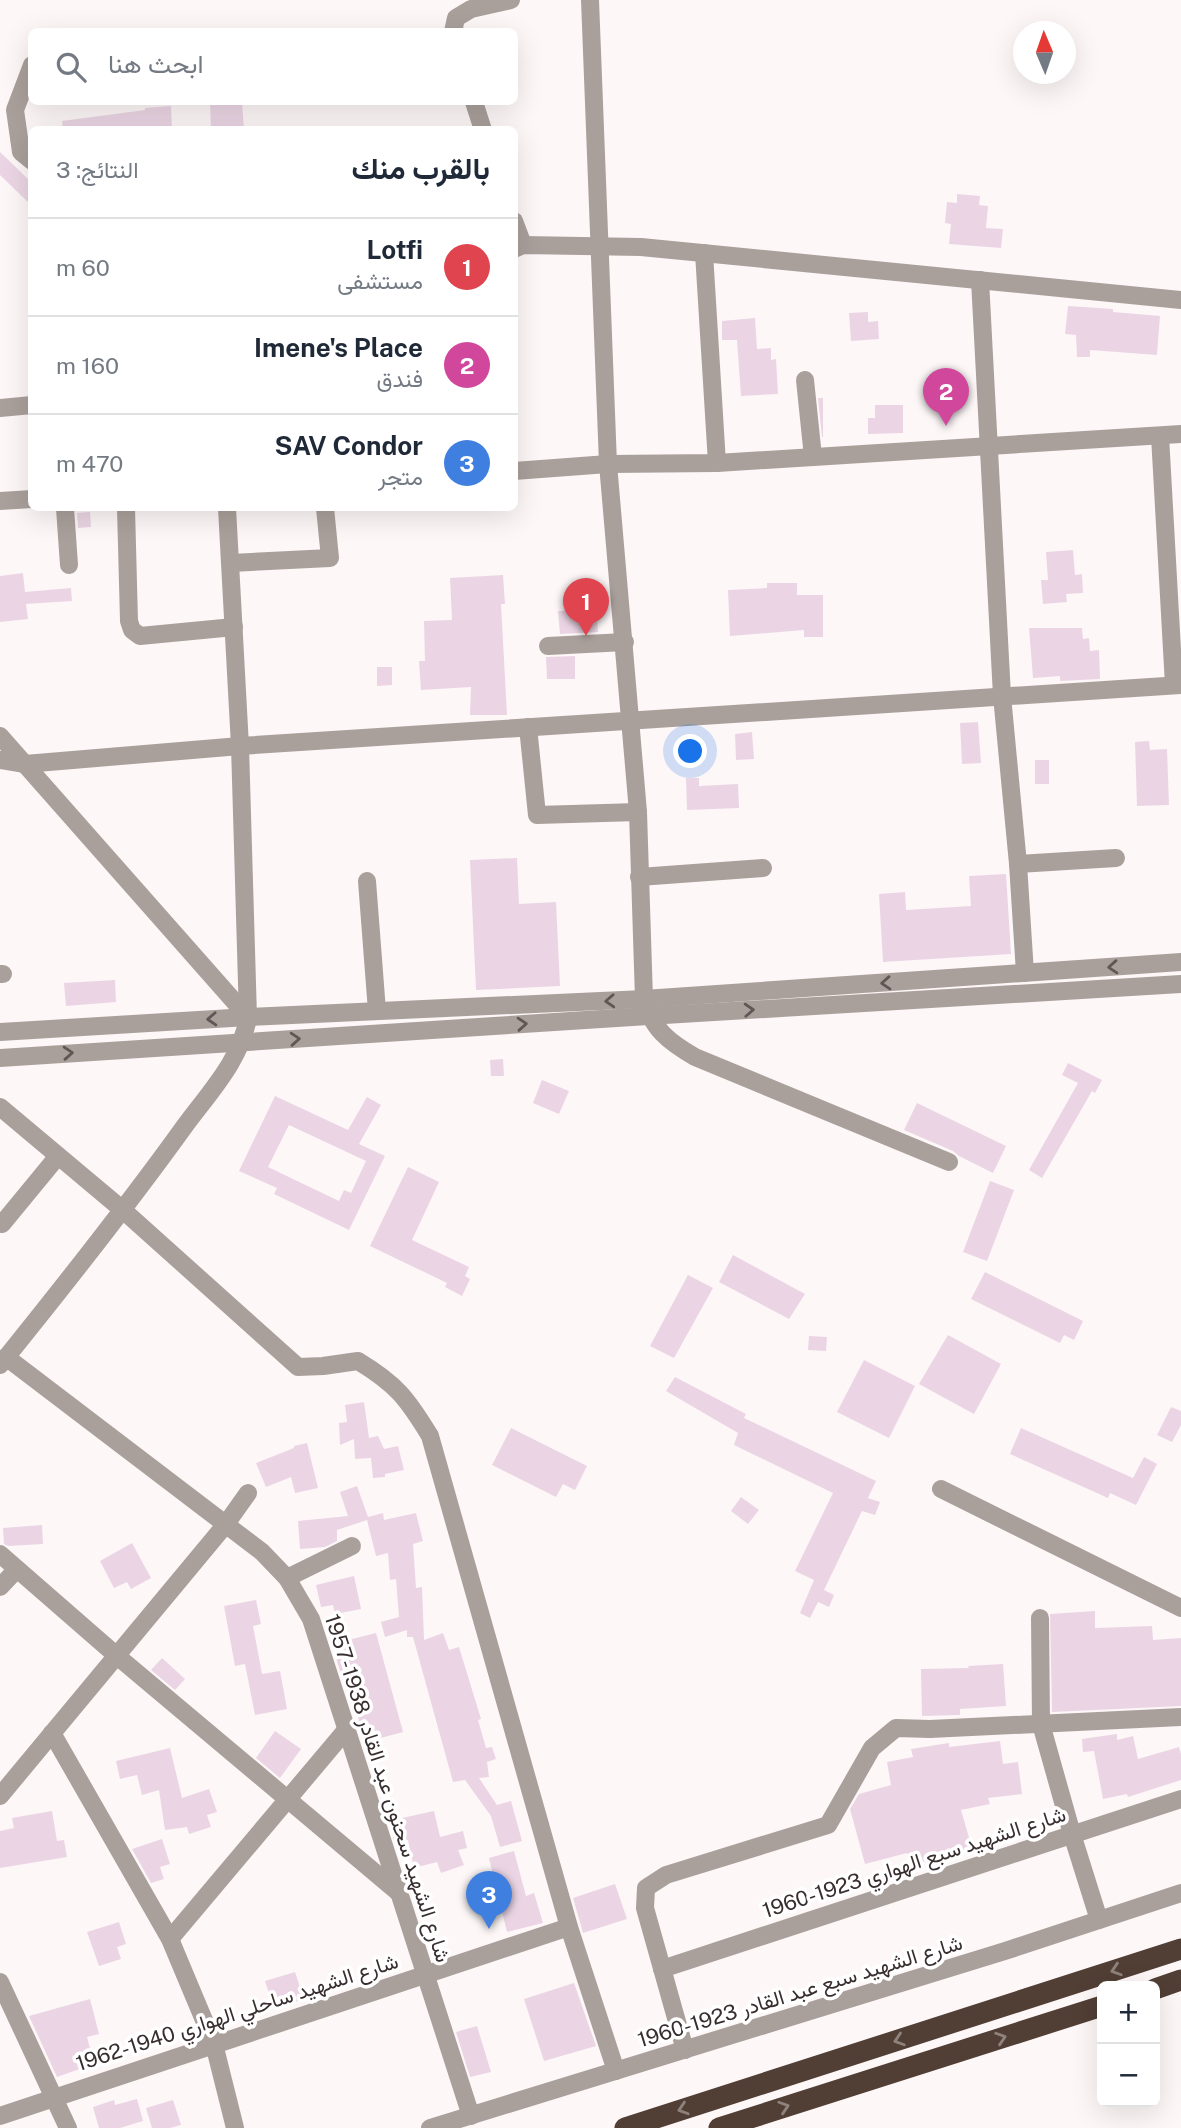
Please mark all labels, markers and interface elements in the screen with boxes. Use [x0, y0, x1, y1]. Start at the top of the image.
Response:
north arrow [1013, 21, 1076, 84]
search box [28, 28, 518, 105]
icon: search [52, 48, 90, 86]
text: ابحث هنا [108, 48, 204, 79]
text: بالقرب منك [352, 150, 490, 186]
text: النتائج: 3 [56, 156, 139, 183]
text: Lotfi [366, 234, 423, 265]
text: 60 m [56, 254, 110, 281]
text: 1 [462, 254, 472, 281]
text: مستشفى [337, 267, 423, 294]
text: Imene's Place [254, 332, 423, 363]
text: 160 m [56, 352, 119, 379]
text: 2 [460, 352, 474, 379]
text: فندق [377, 365, 423, 392]
pin: 2 [923, 368, 969, 426]
text: SAV Condor [275, 430, 423, 461]
text: 470 m [56, 450, 123, 477]
text: 3 [459, 450, 475, 477]
text: متجر [378, 463, 423, 490]
pin: 1 [563, 578, 609, 636]
your location [673, 734, 707, 768]
one-way arrow [1107, 959, 1118, 974]
one-way arrow [880, 975, 891, 990]
one-way arrow [604, 993, 615, 1008]
one-way arrow [744, 1002, 755, 1017]
one-way arrow [206, 1011, 217, 1026]
one-way arrow [517, 1017, 528, 1032]
one-way arrow [290, 1032, 301, 1047]
one-way arrow [63, 1046, 74, 1061]
street label: شارع الشهيد سحنون عبد القادر 1938-1957 [318, 1611, 456, 1966]
street label: شارع الشهيد سبع الهواري 1923-1960 [759, 1801, 1070, 1928]
pin: 3 [466, 1871, 512, 1929]
street label: شارع الشهيد سبع عبد القادر 1923-1960 [635, 1930, 966, 2054]
street label: شارع الشهيد ساحلي الهواري 1940-1962 [73, 1948, 403, 2081]
one-way arrow [1110, 1962, 1123, 1976]
map controls [1097, 1981, 1160, 2107]
button: + [1097, 1981, 1160, 2044]
one-way arrow [894, 2031, 906, 2046]
one-way arrow [994, 2032, 1006, 2046]
button: − [1097, 2044, 1160, 2107]
one-way arrow [677, 2101, 689, 2115]
one-way arrow [777, 2101, 789, 2116]

